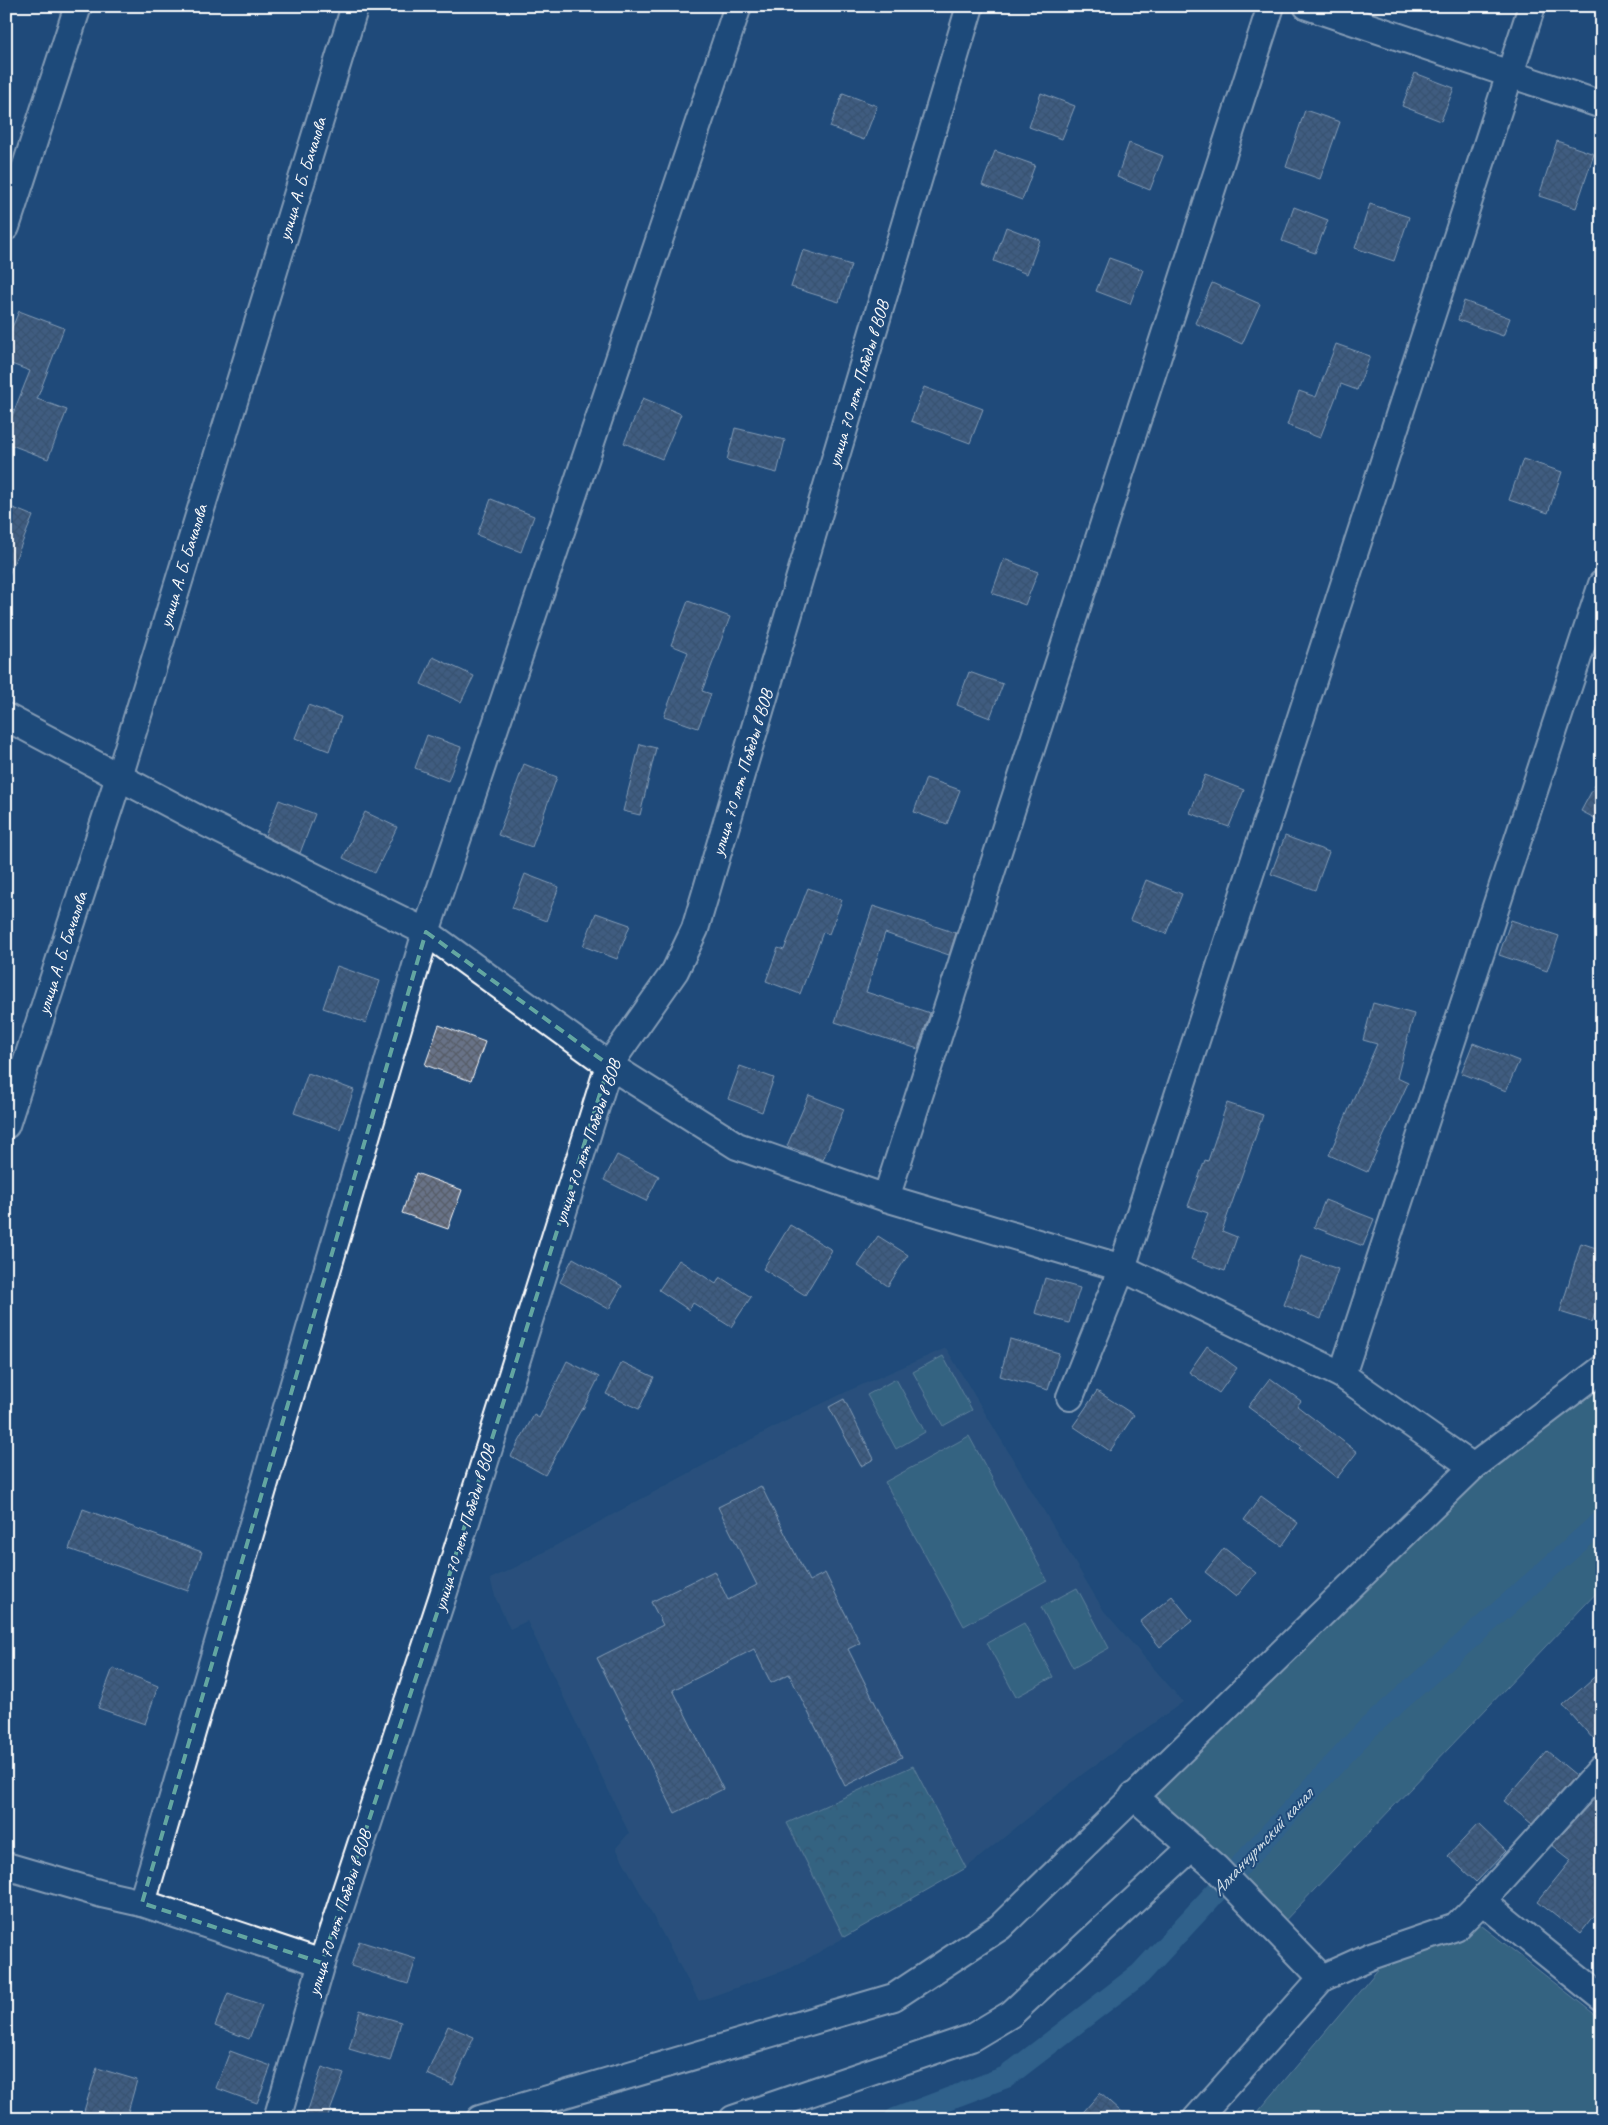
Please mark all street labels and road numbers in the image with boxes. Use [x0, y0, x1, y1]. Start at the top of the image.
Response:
street label: улица А. Б. Бачалова [273, 114, 332, 244]
street label: улица 70 лет Победы в ВОВ [822, 296, 894, 470]
street label: улица А. Б. Бачалова [154, 501, 213, 631]
street label: улица 70 лет Победы в ВОВ [706, 685, 778, 859]
street label: улица А. Б. Бачалова [32, 888, 93, 1018]
street label: улица 70 лет Победы в ВОВ [548, 1055, 626, 1228]
street label: улица 70 лет Победы в ВОВ [428, 1440, 500, 1614]
street label: улица 70 лет Победы в ВОВ [302, 1825, 377, 1999]

